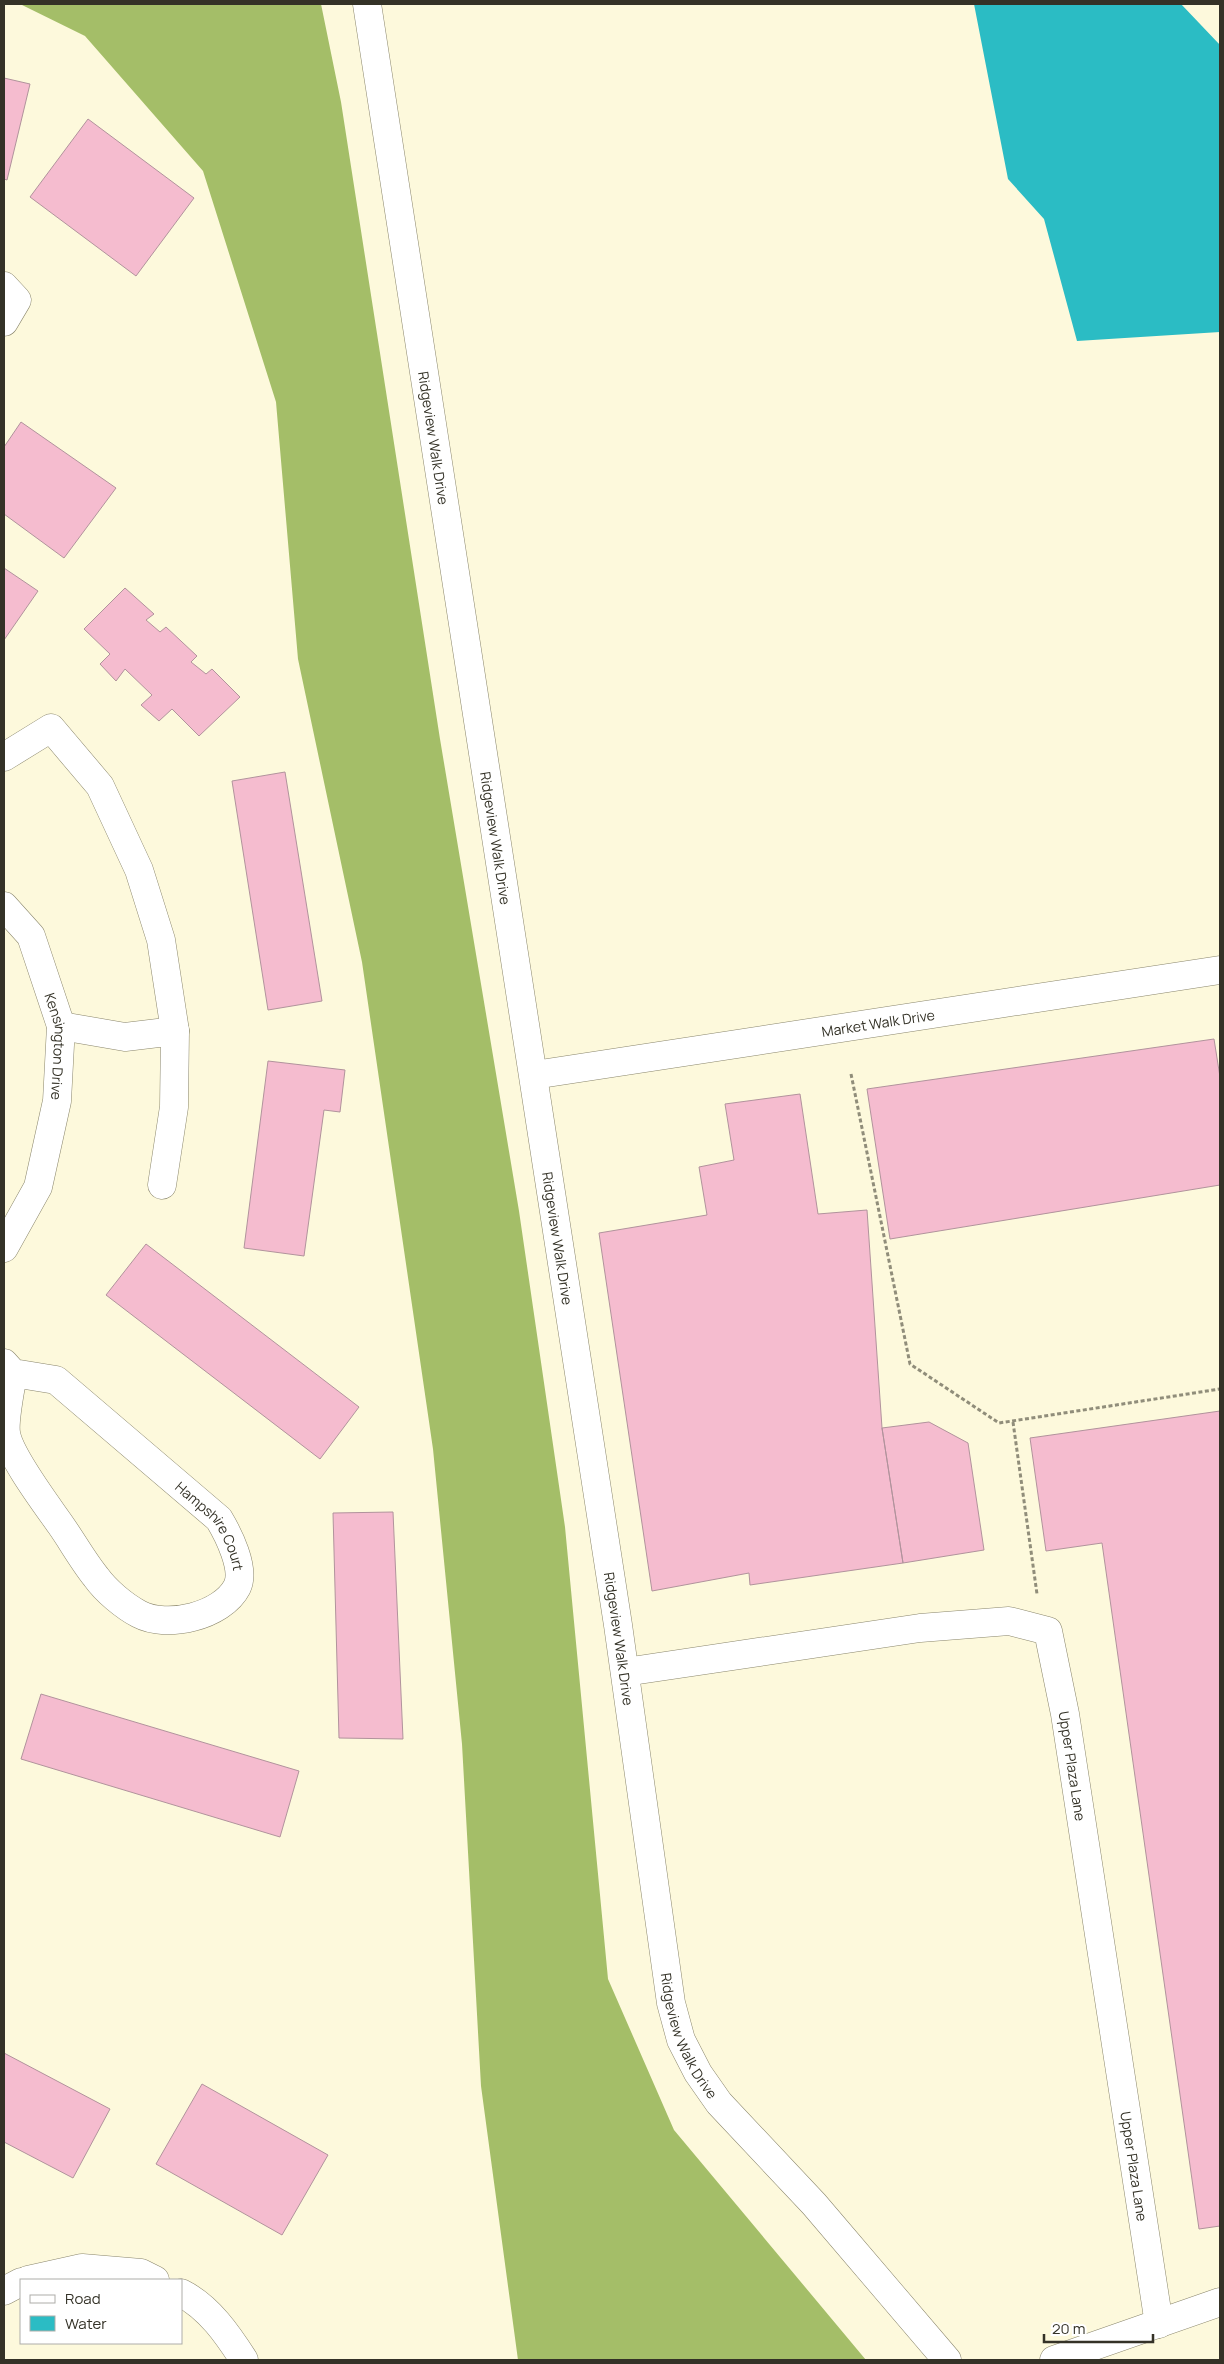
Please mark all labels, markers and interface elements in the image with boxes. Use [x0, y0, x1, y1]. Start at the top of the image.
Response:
street label: Ridgeview Walk Drive [414, 370, 454, 506]
street label: Ridgeview Walk Drive [476, 770, 516, 906]
street label: Kensington Drive [41, 990, 70, 1101]
street label: Market Walk Drive [820, 1004, 936, 1040]
street label: Ridgeview Walk Drive [538, 1170, 578, 1306]
street label: Hampshire Court [172, 1477, 249, 1572]
street label: Ridgeview Walk Drive [600, 1571, 639, 1706]
street label: Upper Plaza Lane [1055, 1710, 1091, 1822]
street label: Ridgeview Walk Drive [657, 1972, 722, 2102]
street label: Upper Plaza Lane [1117, 2110, 1153, 2222]
legend [20, 2279, 182, 2344]
text: Road [65, 2288, 101, 2309]
scale bar [1044, 2312, 1153, 2344]
text: Water [65, 2313, 107, 2334]
text: 20 m [1052, 2318, 1085, 2339]

